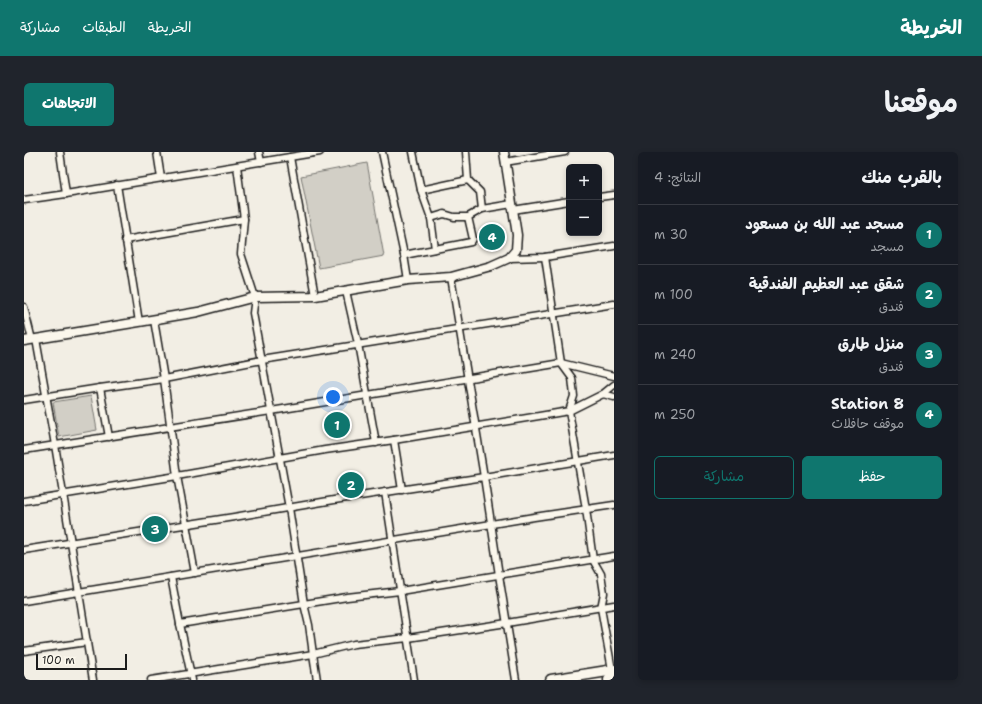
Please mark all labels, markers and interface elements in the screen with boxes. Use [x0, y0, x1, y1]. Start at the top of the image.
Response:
text: الخريطة [900, 15, 962, 40]
text: مشاركة [20, 18, 60, 36]
text: الطبقات [82, 18, 126, 36]
text: الخريطة [148, 18, 191, 36]
button: الاتجاهات [24, 83, 114, 126]
text: موقعنا [884, 83, 958, 121]
map controls [566, 164, 602, 236]
button: + [566, 164, 602, 200]
text: بالقرب منك [862, 166, 942, 188]
text: النتائج: 4 [654, 169, 701, 186]
button: − [566, 200, 602, 236]
text: مسجد عبد الله بن مسعود [745, 214, 904, 234]
pin: 4 [479, 222, 505, 252]
text: 30 m [654, 226, 688, 243]
text: 1 [926, 226, 932, 243]
text: مسجد [871, 238, 904, 255]
text: شقق عبد العظيم الفندقية [749, 274, 904, 294]
text: 100 m [654, 286, 693, 303]
text: 2 [924, 286, 934, 303]
text: فندق [879, 298, 904, 315]
text: منزل طارق [838, 334, 904, 354]
text: 240 m [654, 346, 696, 363]
text: 3 [924, 346, 934, 363]
text: فندق [879, 358, 904, 375]
your location [323, 387, 343, 407]
text: 8 Station [831, 394, 904, 414]
text: 250 m [654, 406, 695, 423]
text: 4 [924, 406, 934, 423]
pin: 1 [324, 410, 350, 440]
text: موقف حافلات [831, 415, 904, 432]
button: مشاركة [654, 456, 794, 499]
button: حفظ [802, 456, 942, 499]
pin: 2 [338, 470, 364, 500]
pin: 3 [142, 514, 168, 544]
scale bar [36, 652, 127, 671]
text: 100 m [42, 653, 75, 668]

